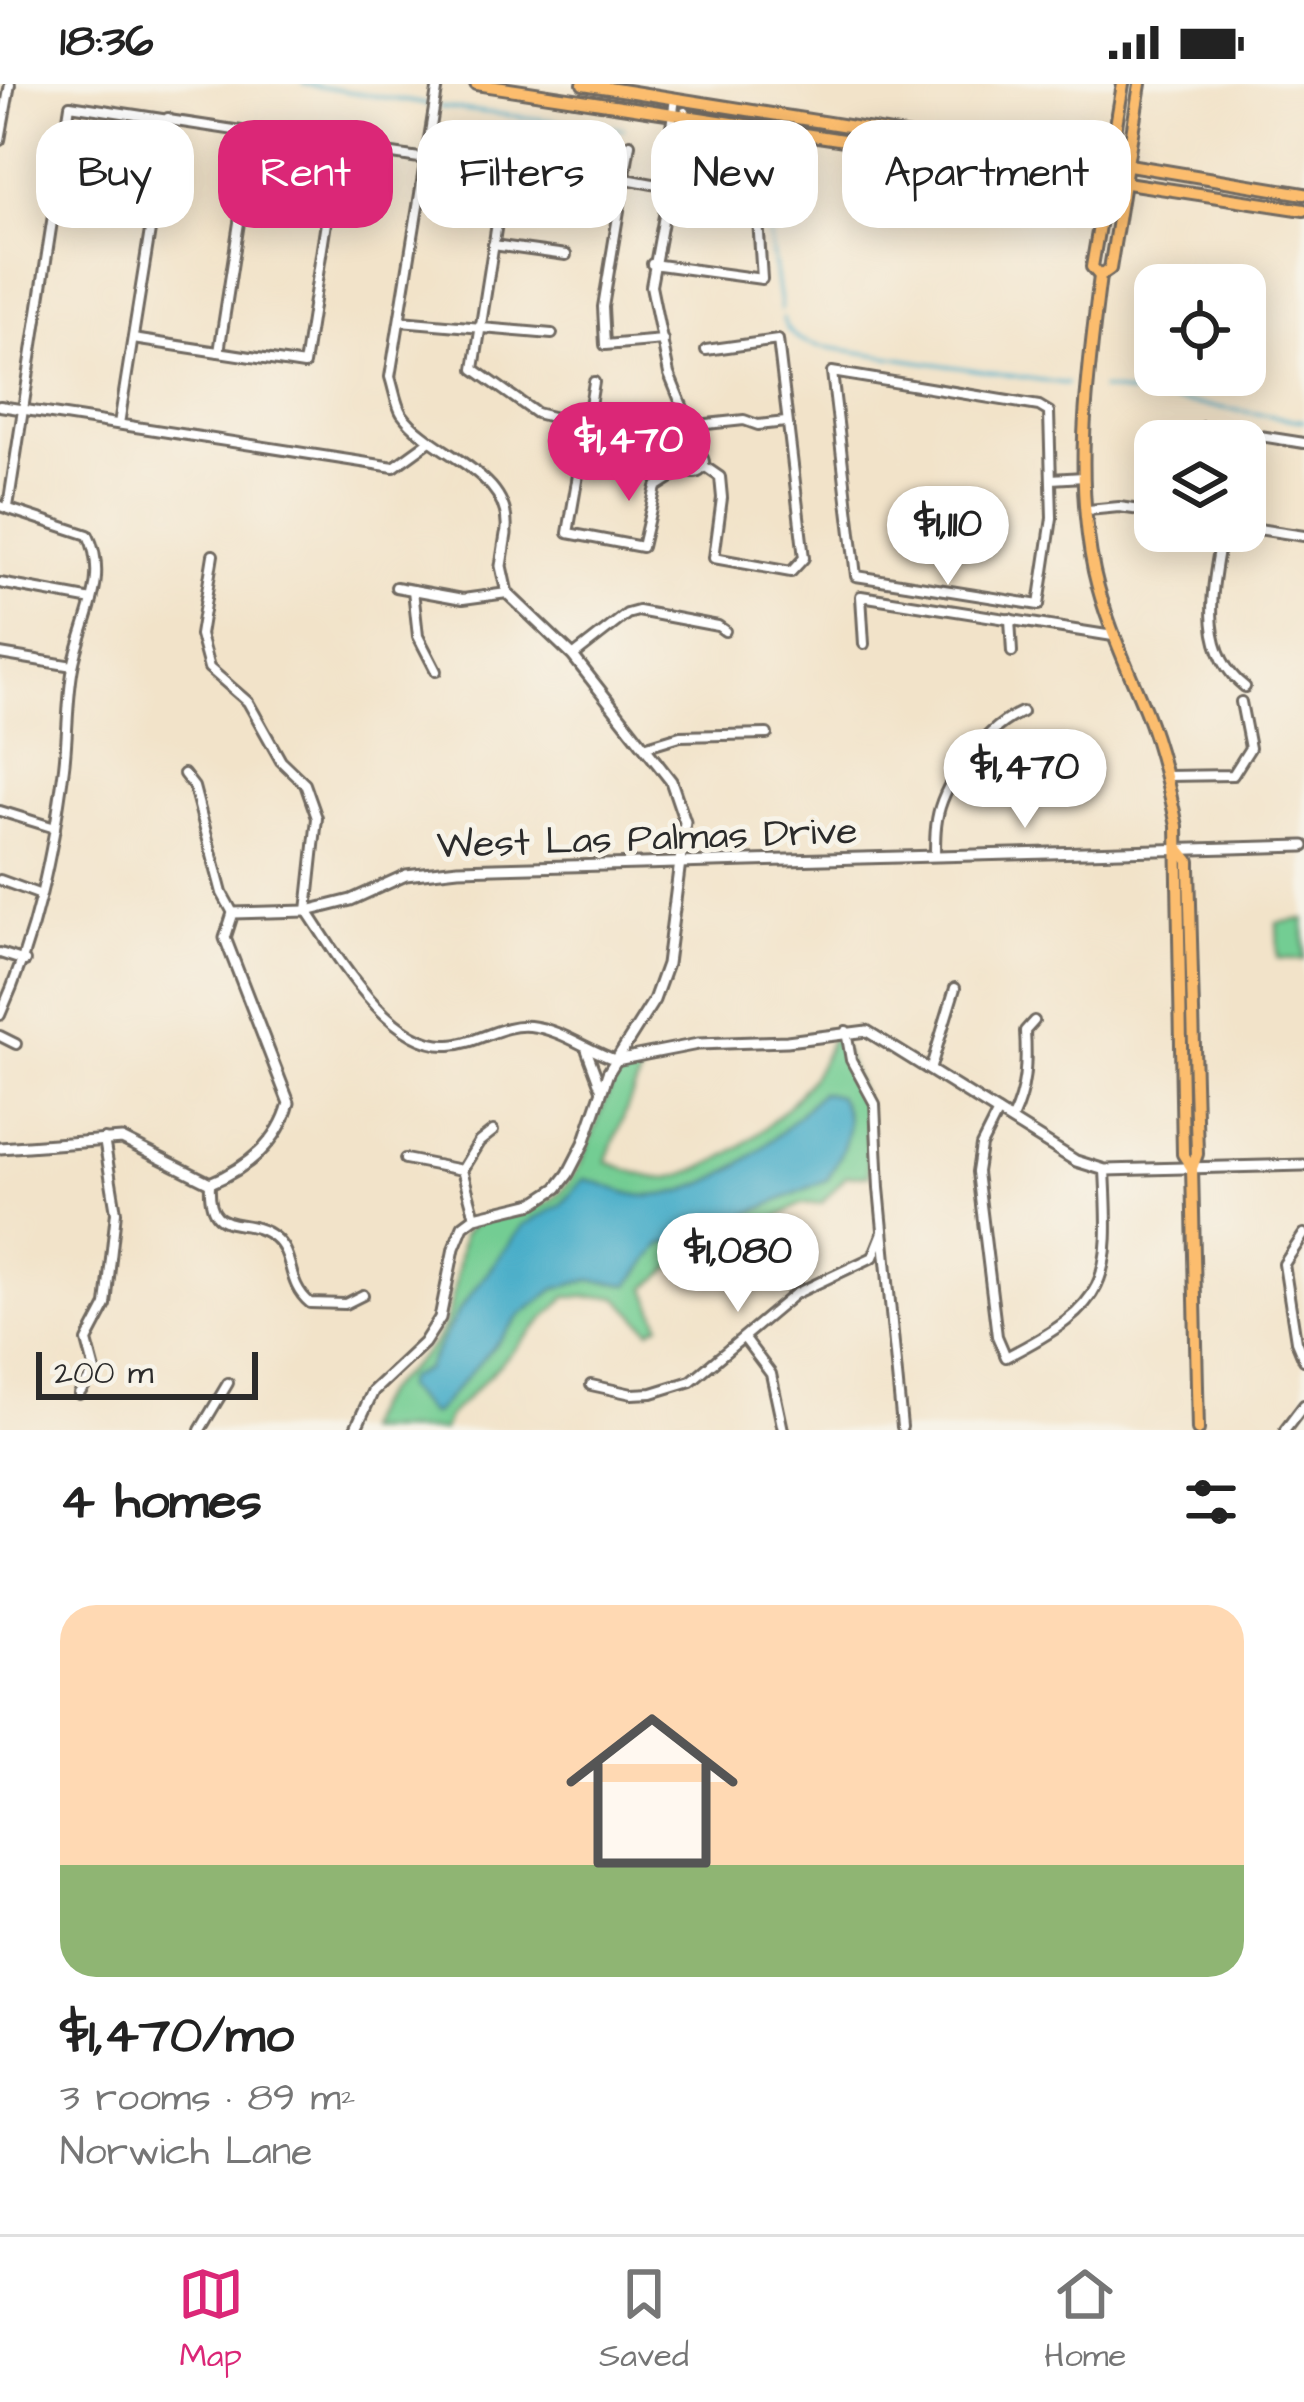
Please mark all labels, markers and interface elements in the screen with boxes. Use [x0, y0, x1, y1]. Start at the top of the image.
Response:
text: 18:36 [60, 11, 154, 73]
chip: Buy [36, 120, 194, 228]
chip: Rent [218, 120, 393, 228]
chip: Filters [417, 120, 627, 228]
chip: New [651, 120, 818, 228]
chip: Apartment [842, 120, 1131, 228]
map controls [1134, 264, 1266, 552]
button: locate [1134, 264, 1266, 396]
pin: $1,470 [531, 402, 727, 504]
text: $1,470 [575, 414, 683, 468]
button: layers [1134, 420, 1266, 552]
pin: $1,110 [850, 486, 1046, 588]
text: $1,110 [914, 498, 982, 552]
pin: $1,470 [927, 729, 1123, 831]
text: $1,470 [971, 741, 1079, 795]
street label: West Las Palmas Drive [436, 805, 858, 873]
pin: $1,080 [640, 1213, 836, 1315]
text: $1,080 [684, 1225, 792, 1279]
scale bar [36, 1346, 258, 1399]
text: 200 m [54, 1350, 153, 1396]
text: 4 homes [60, 1467, 262, 1538]
icon: filters [1178, 1469, 1244, 1535]
icon: home [544, 1683, 760, 1899]
text: $1,470/mo [60, 2001, 294, 2072]
text: 3 rooms · 89 m² [60, 2072, 356, 2126]
text: Norwich Lane [60, 2126, 312, 2180]
tab: Map [178, 2261, 244, 2379]
tab: Saved [599, 2261, 689, 2379]
tab: Home [1044, 2261, 1126, 2379]

